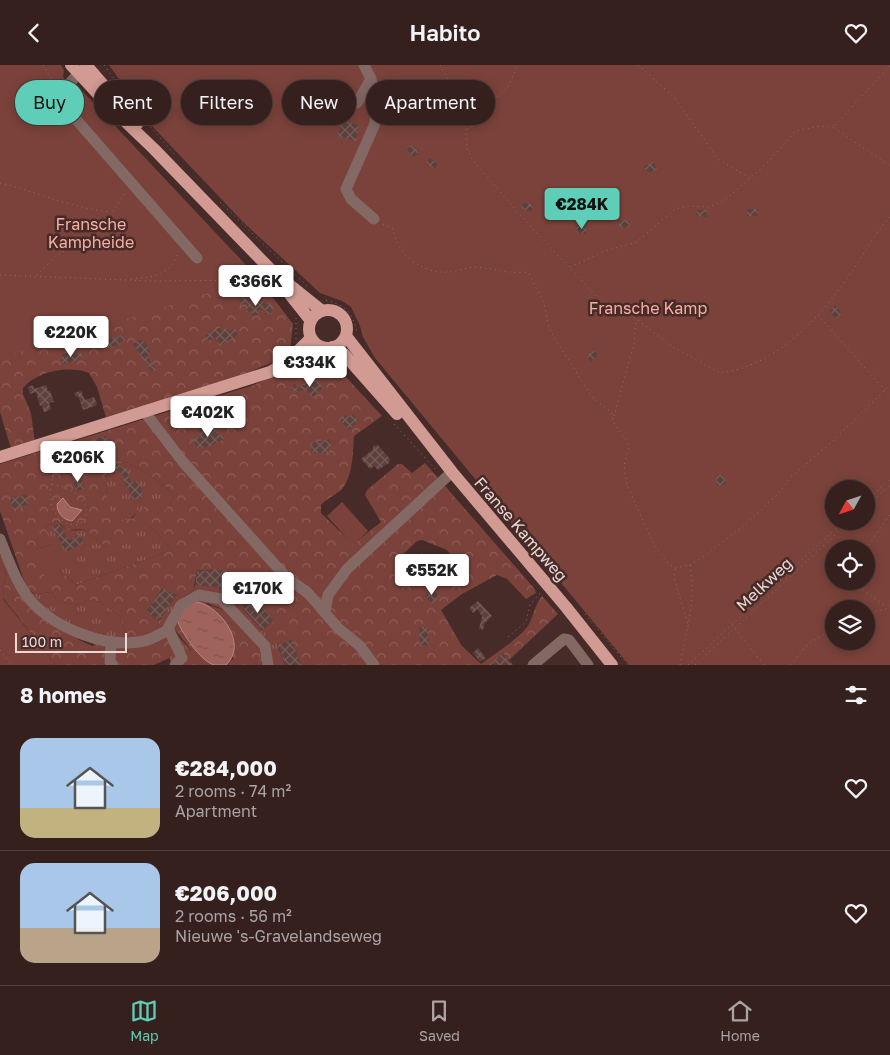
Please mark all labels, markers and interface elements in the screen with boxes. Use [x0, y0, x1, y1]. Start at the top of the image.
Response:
icon: back [20, 19, 48, 47]
text: Habito [410, 19, 480, 46]
icon: heart [842, 19, 870, 47]
chip: Buy [15, 80, 84, 125]
chip: Rent [94, 80, 171, 125]
chip: Filters [181, 80, 272, 125]
chip: New [282, 80, 356, 125]
chip: Apartment [366, 80, 495, 125]
pin: €284K [547, 187, 617, 230]
text: €284K [556, 194, 608, 214]
park label: Fransche Kampheide [48, 214, 134, 252]
pin: €366K [221, 265, 291, 307]
text: €366K [230, 271, 282, 291]
park label: Fransche Kamp [589, 298, 708, 318]
pin: €220K [36, 315, 106, 358]
text: €220K [45, 322, 97, 342]
pin: €334K [275, 345, 345, 388]
text: €334K [284, 352, 336, 372]
pin: €402K [173, 395, 243, 438]
text: €402K [181, 402, 235, 422]
pin: €206K [43, 441, 113, 483]
text: €206K [51, 447, 105, 467]
street label: Franse Kampweg [470, 473, 572, 585]
north arrow [825, 480, 875, 530]
map controls [825, 480, 875, 650]
button: locate [825, 540, 875, 590]
pin: €552K [397, 553, 467, 596]
street label: Melkweg [732, 553, 796, 615]
text: €552K [406, 560, 458, 580]
pin: €170K [223, 571, 293, 614]
text: €170K [233, 578, 283, 598]
button: layers [825, 600, 875, 650]
scale bar [15, 630, 128, 653]
text: 100 m [22, 633, 62, 650]
icon: filters [842, 681, 870, 709]
text: 8 homes [20, 682, 107, 708]
text: €284,000 [175, 755, 277, 781]
icon: home [60, 758, 120, 818]
icon: heart [842, 774, 870, 802]
text: 2 rooms · 74 m² [175, 781, 291, 801]
text: Apartment [175, 801, 257, 821]
text: €206,000 [175, 880, 277, 906]
icon: home [60, 883, 120, 943]
icon: heart [842, 899, 870, 927]
text: 2 rooms · 56 m² [175, 906, 292, 926]
text: Nieuwe 's-Gravelandseweg [175, 926, 382, 946]
tab: Map [130, 997, 159, 1044]
tab: Saved [419, 997, 460, 1044]
tab: Home [720, 997, 760, 1044]

